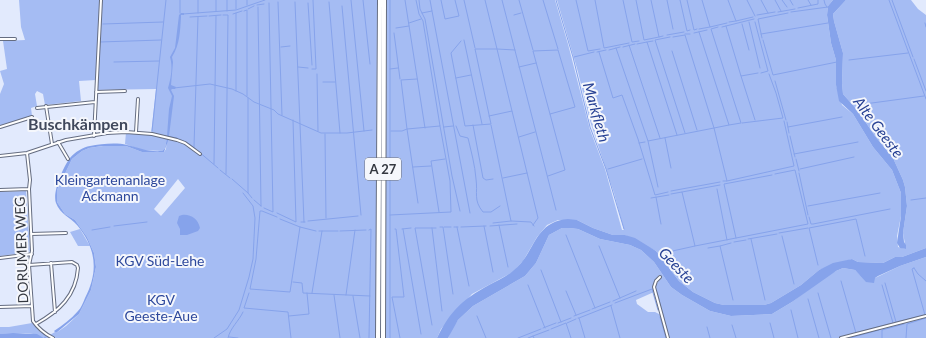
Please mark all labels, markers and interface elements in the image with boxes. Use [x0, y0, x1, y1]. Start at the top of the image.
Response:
water label: Markfleth [580, 80, 614, 144]
water label: Alte Geeste [850, 92, 908, 161]
district label: Buschkämpen [28, 114, 128, 133]
road number: A 27 [365, 158, 401, 180]
park label: Kleingartenanlage Ackmann [55, 171, 165, 204]
street label: DORUMER WEG [11, 196, 31, 304]
water label: Geeste [656, 243, 698, 287]
park label: KGV Süd-Lehe [116, 252, 204, 269]
park label: KGV Geeste-Aue [124, 291, 198, 324]

